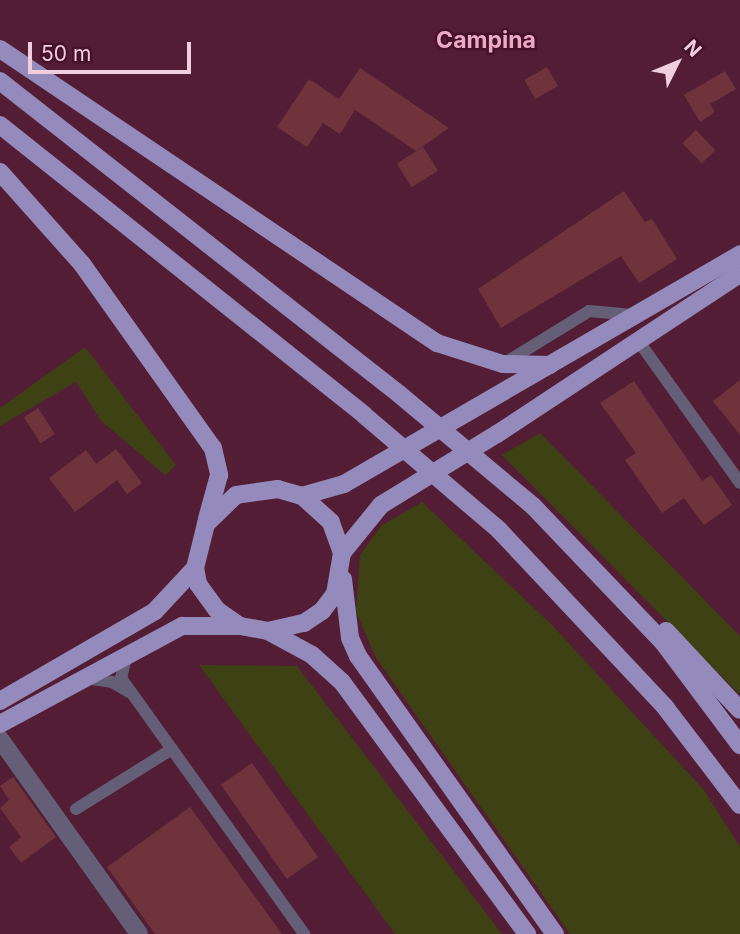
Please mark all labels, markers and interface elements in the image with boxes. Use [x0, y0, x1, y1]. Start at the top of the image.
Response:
district label: Campina [436, 26, 536, 54]
scale bar [32, 28, 194, 72]
north arrow [642, 28, 712, 98]
text: N [679, 35, 706, 61]
text: 50 m [41, 41, 91, 66]

